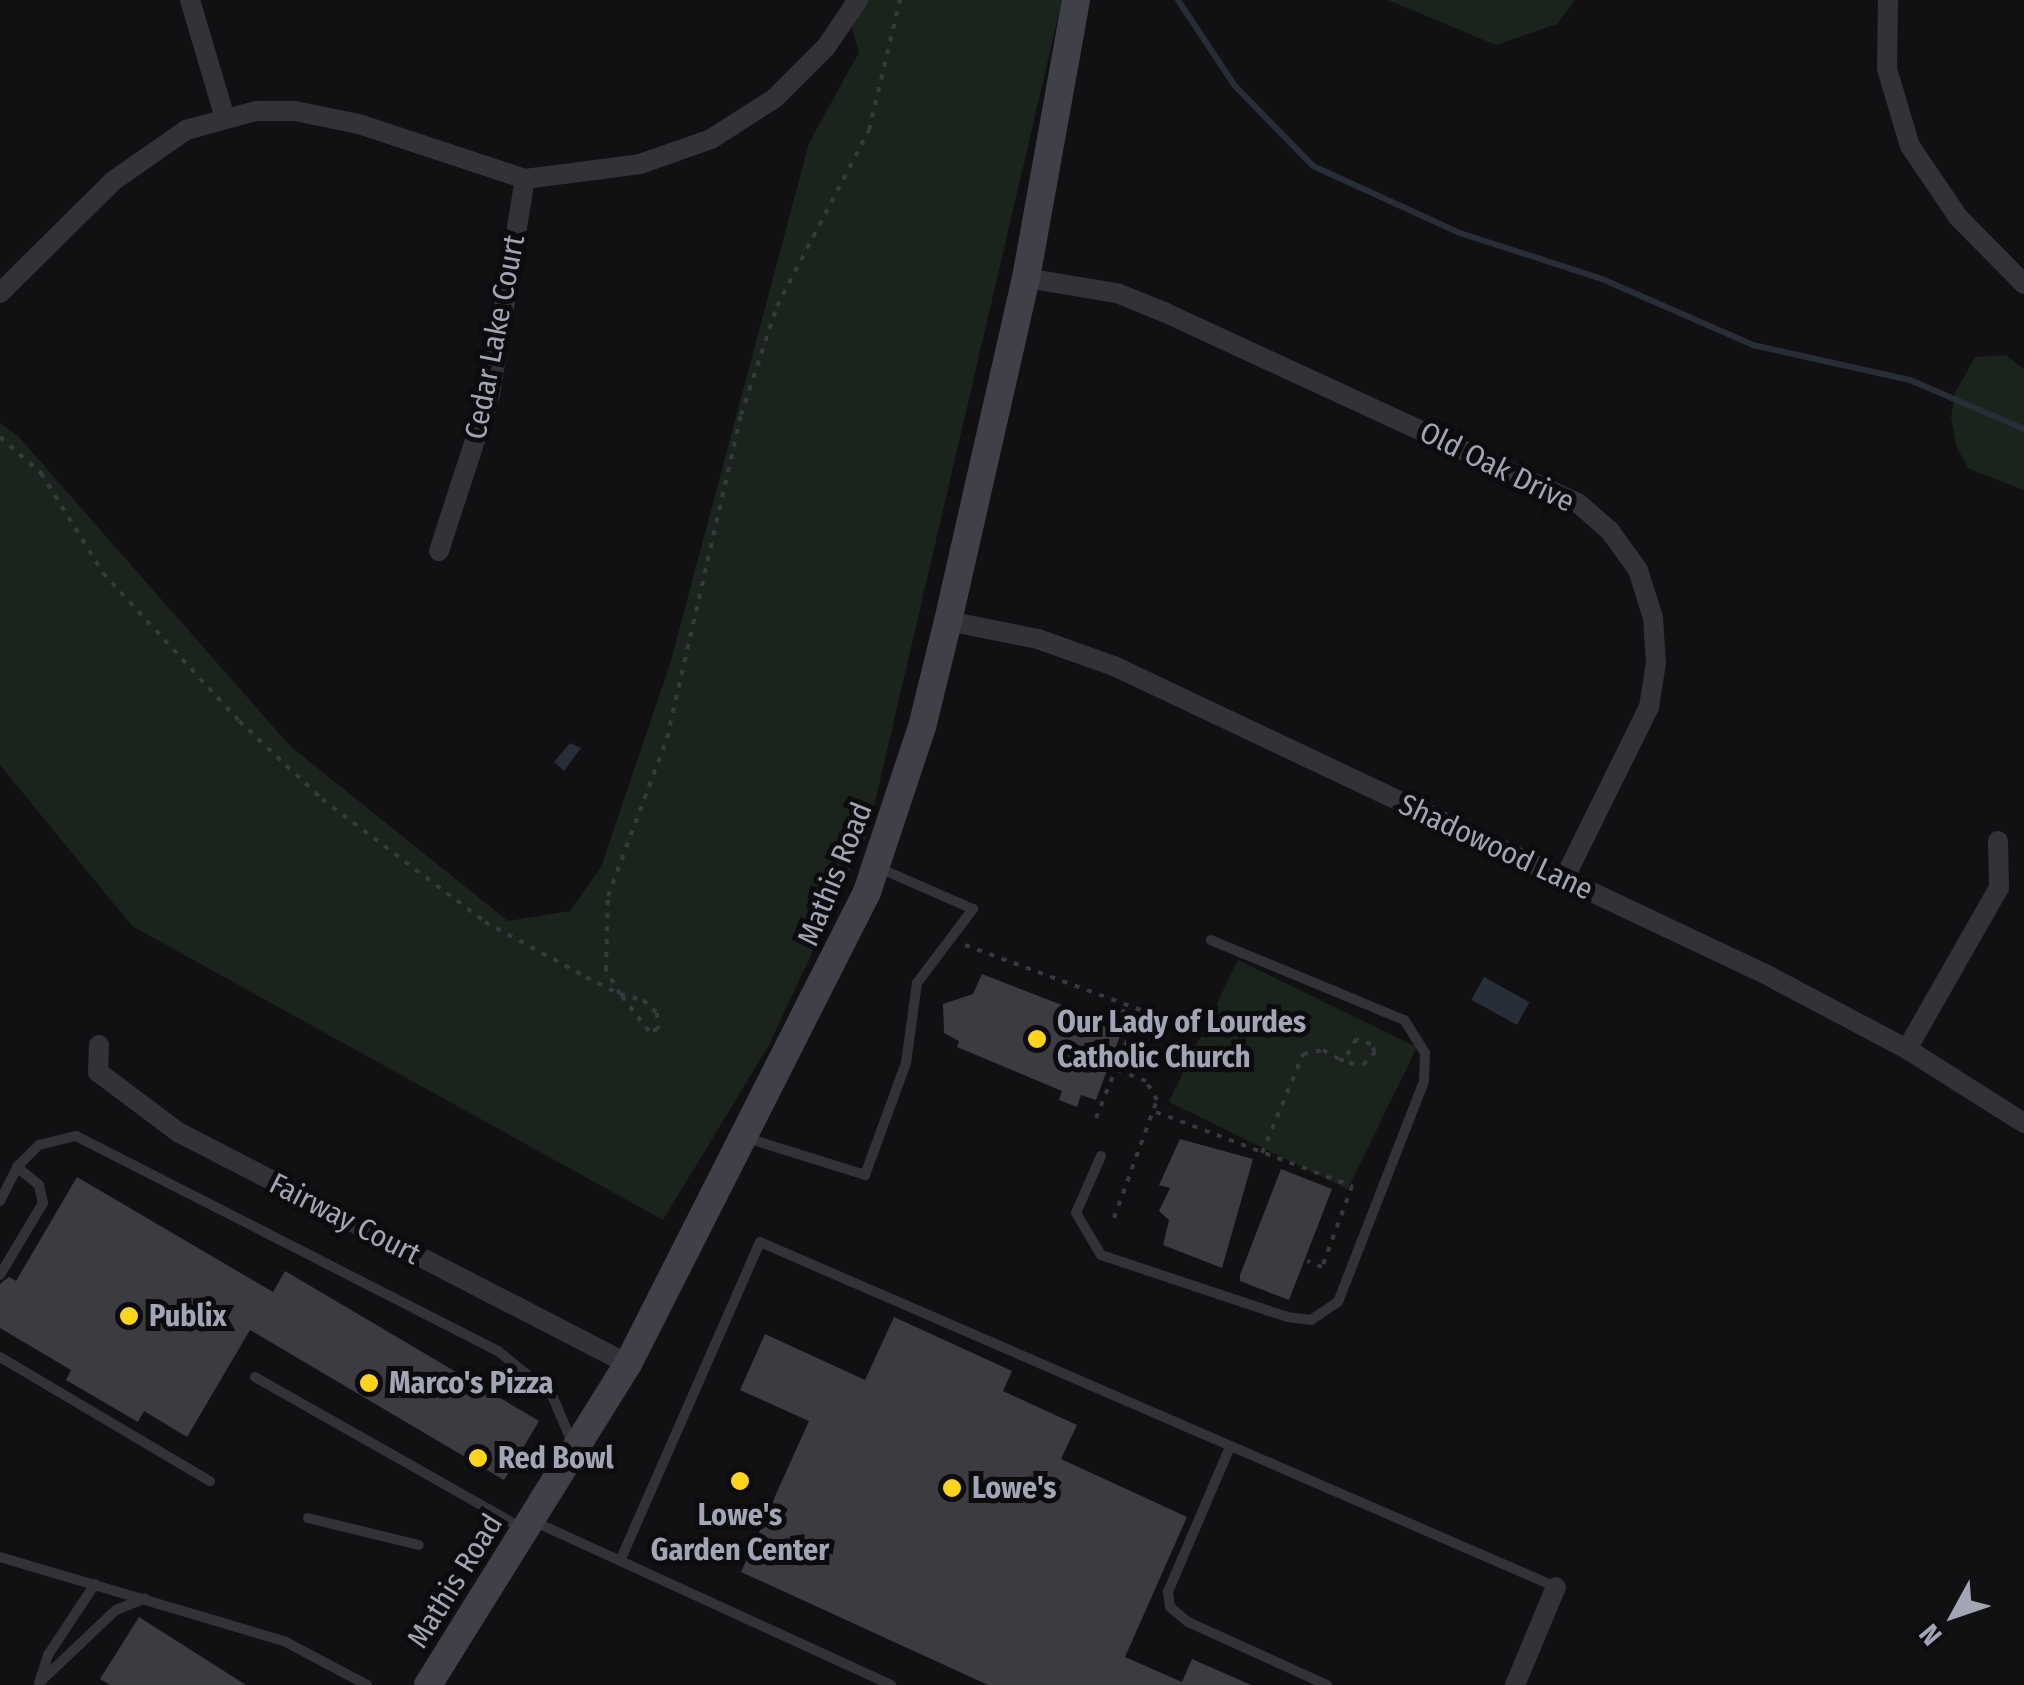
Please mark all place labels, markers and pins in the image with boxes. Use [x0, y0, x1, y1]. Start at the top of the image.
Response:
place label: Our Lady of Lourdes Catholic Church [1057, 1004, 1306, 1074]
marker: Our Lady of Lourdes Catholic Church [1026, 1028, 1048, 1050]
place label: Publix [149, 1298, 227, 1334]
marker: Publix [118, 1305, 140, 1327]
place label: Marco's Pizza [389, 1365, 553, 1401]
marker: Marco's Pizza [358, 1372, 380, 1394]
place label: Red Bowl [498, 1440, 614, 1476]
marker: Red Bowl [467, 1447, 489, 1469]
marker: Lowe's Garden Center [729, 1470, 751, 1492]
place label: Lowe's [972, 1470, 1056, 1506]
marker: Lowe's [941, 1477, 963, 1499]
place label: Lowe's Garden Center [651, 1497, 829, 1568]

